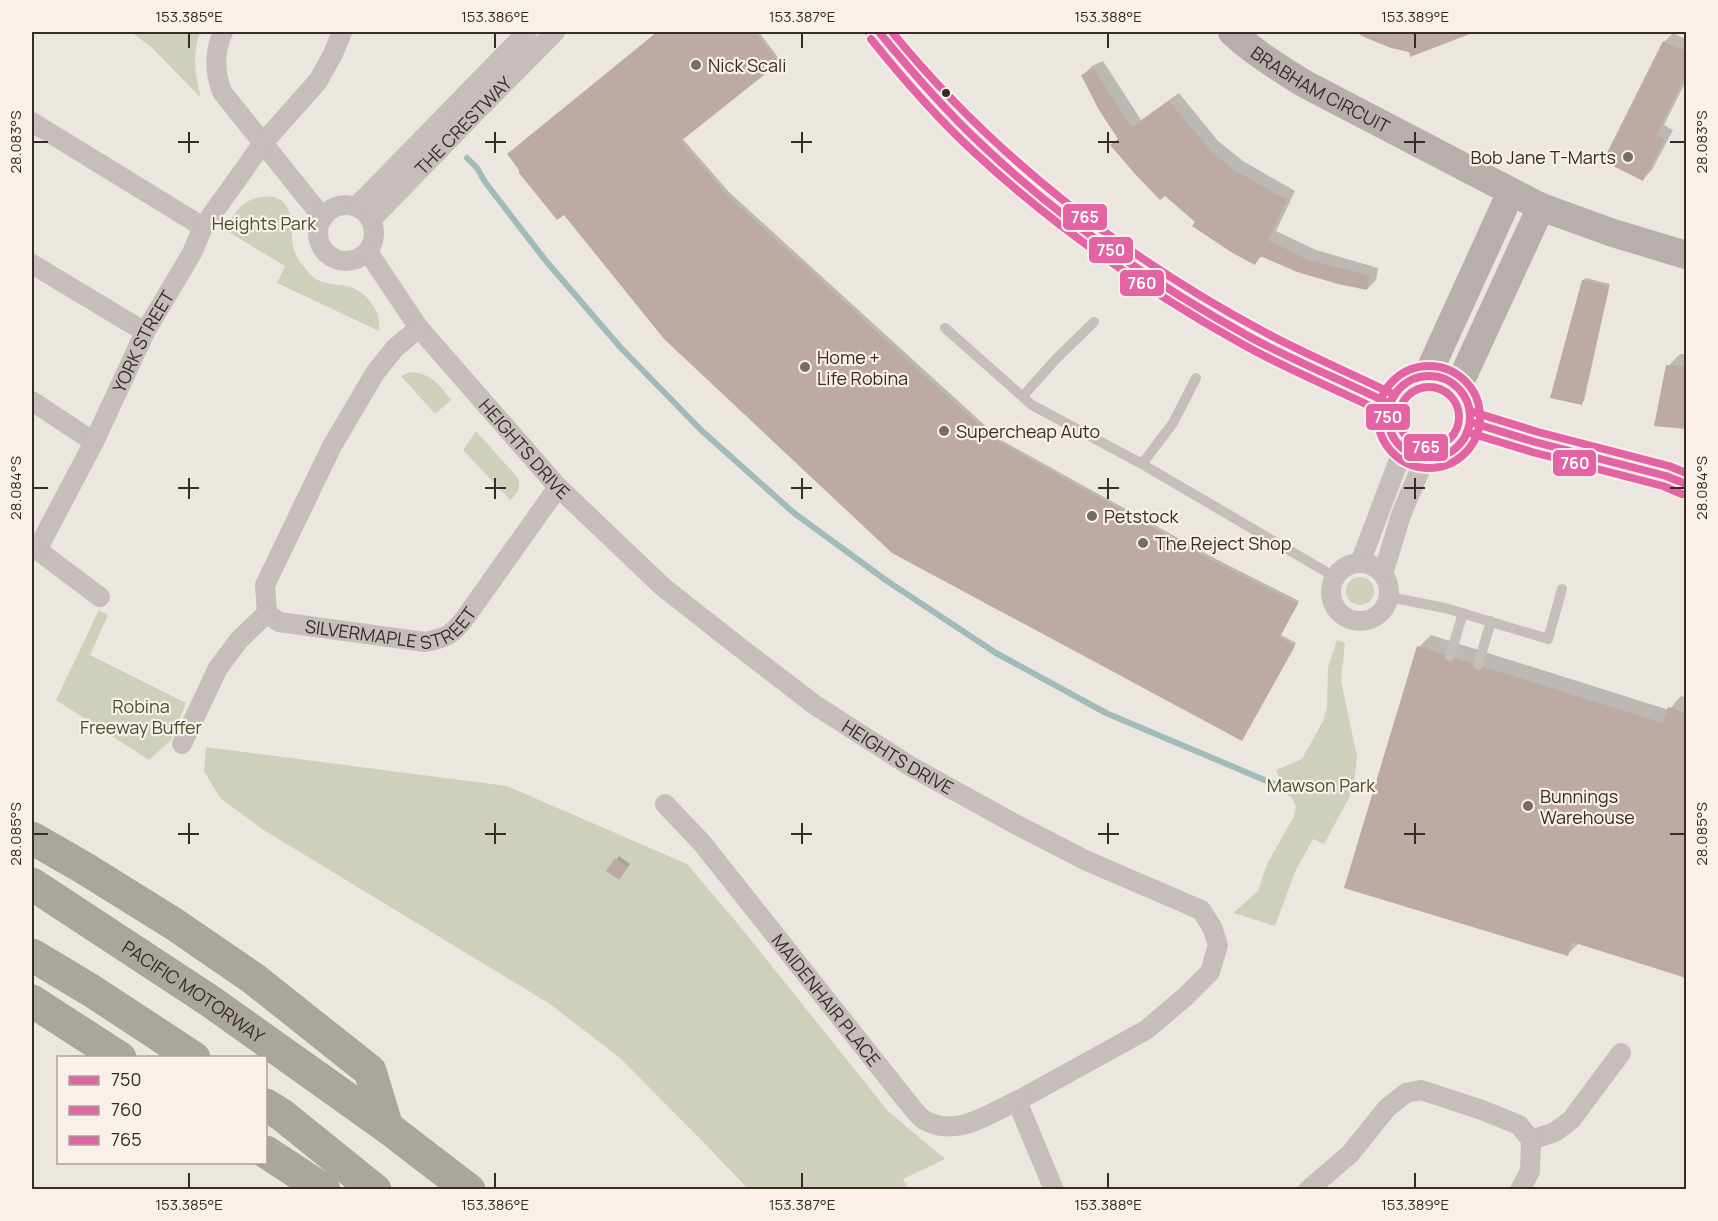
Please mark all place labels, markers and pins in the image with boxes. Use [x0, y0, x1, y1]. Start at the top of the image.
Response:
place label: Nick Scali [708, 53, 786, 77]
marker: Nick Scali [689, 58, 703, 72]
unlabelled marker [940, 87, 952, 99]
place label: Bob Jane T-Marts [1470, 145, 1616, 169]
marker: Bob Jane T-Marts [1621, 150, 1635, 164]
place label: Home + Life Robina [817, 345, 908, 390]
marker: Home + Life Robina [798, 360, 812, 374]
place label: Supercheap Auto [956, 419, 1100, 443]
marker: Supercheap Auto [937, 424, 951, 438]
place label: Petstock [1104, 504, 1179, 528]
marker: Petstock [1085, 509, 1099, 523]
place label: The Reject Shop [1155, 531, 1291, 555]
marker: The Reject Shop [1136, 536, 1150, 550]
place label: Bunnings Warehouse [1540, 784, 1635, 829]
marker: Bunnings Warehouse [1521, 799, 1535, 813]

